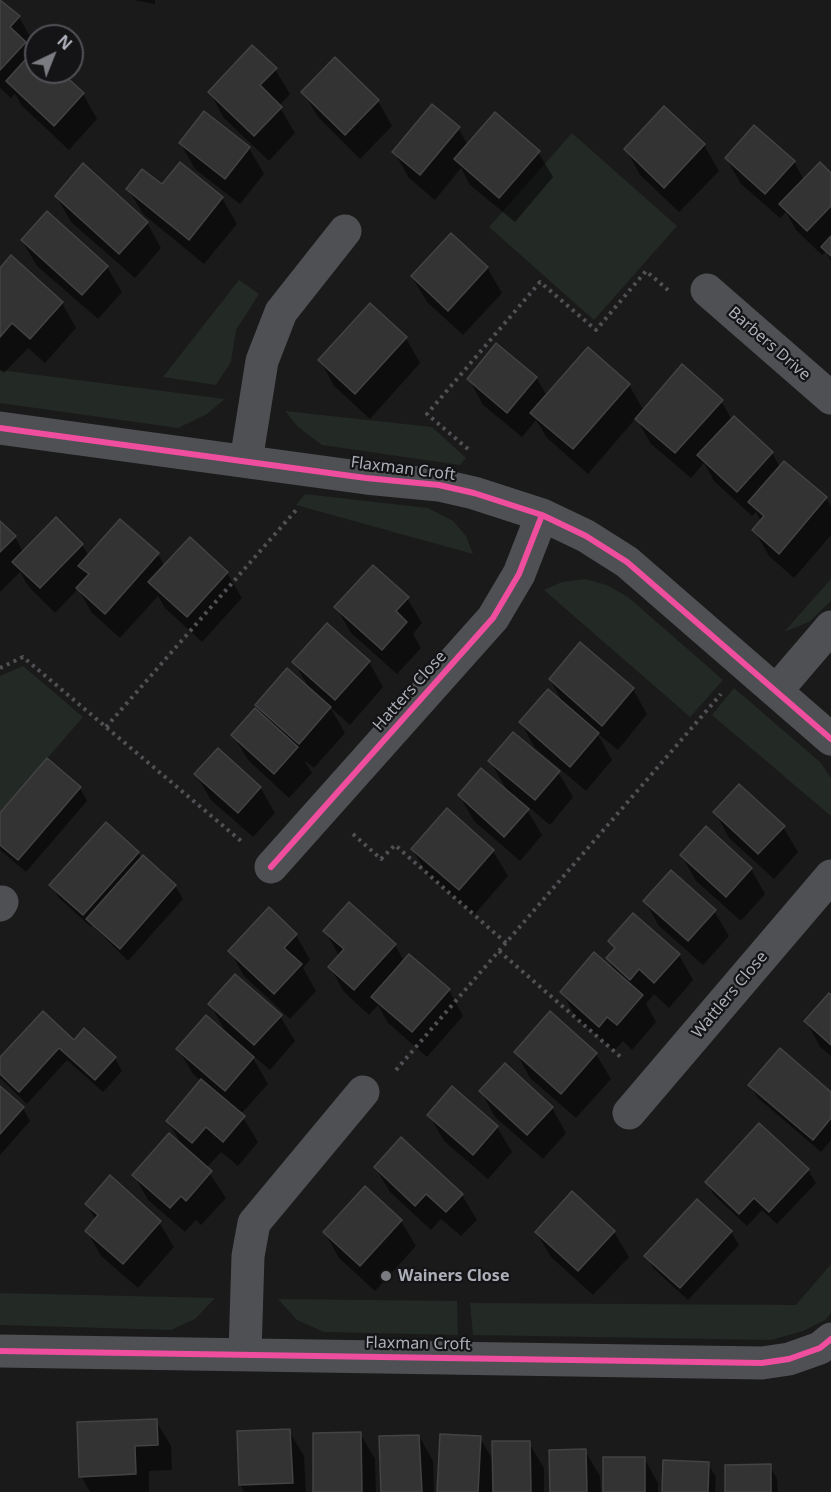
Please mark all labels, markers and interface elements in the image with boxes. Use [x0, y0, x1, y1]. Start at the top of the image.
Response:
north arrow [24, 24, 84, 84]
text: N [53, 30, 77, 55]
street label: Barbers Drive [724, 303, 814, 385]
street label: Flaxman Croft [350, 453, 456, 485]
street label: Hatters Close [369, 647, 451, 735]
street label: Wattlers Close [688, 948, 772, 1042]
place label: Wainers Close [398, 1266, 509, 1286]
marker: Wainers Close [379, 1269, 393, 1283]
street label: Flaxman Croft [365, 1333, 471, 1355]

